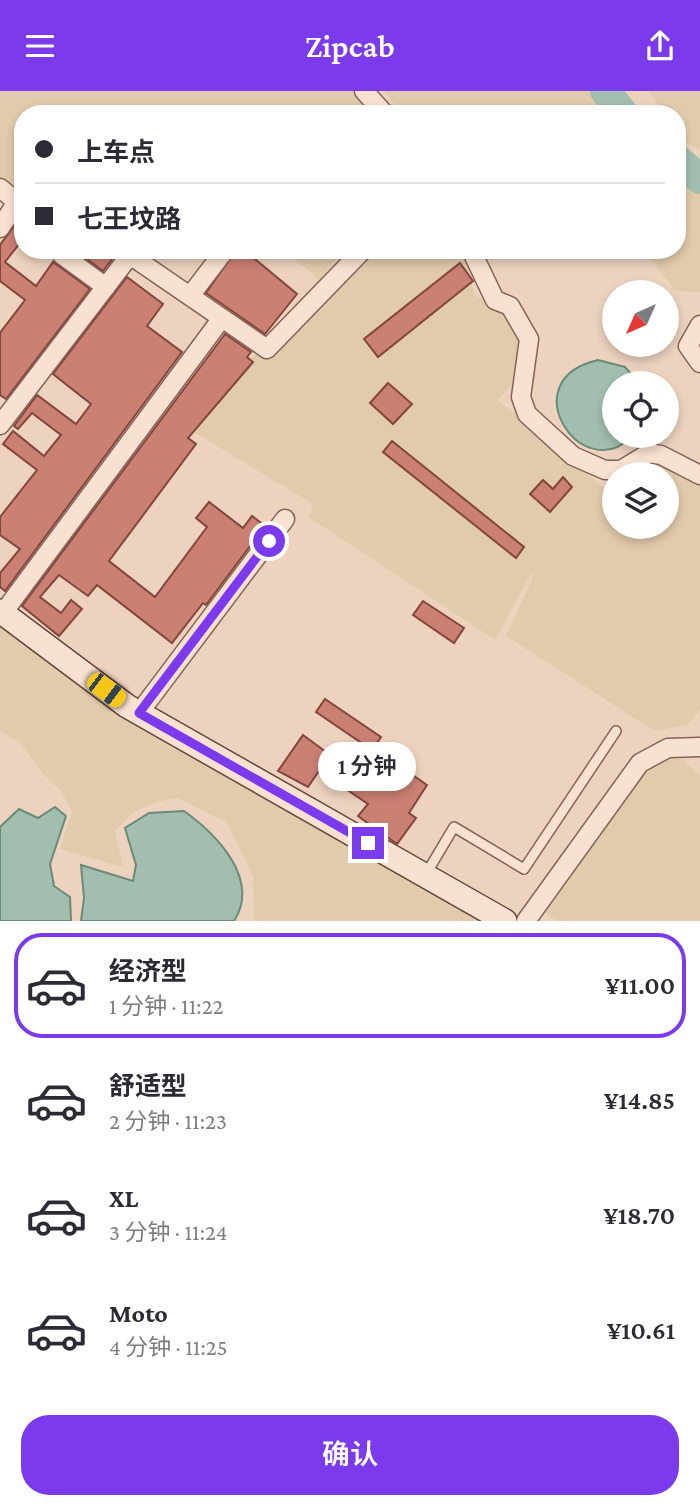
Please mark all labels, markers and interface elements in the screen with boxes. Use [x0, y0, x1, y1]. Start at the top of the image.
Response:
icon: menu [21, 27, 59, 65]
icon: share [641, 27, 679, 65]
text: Zipcab [305, 28, 395, 64]
text: 上车点 [77, 138, 155, 167]
text: 七王坟路 [77, 205, 181, 234]
north arrow [602, 280, 679, 357]
map controls [602, 280, 679, 539]
button: locate [602, 371, 679, 448]
button: layers [602, 462, 679, 539]
route start [253, 525, 285, 557]
car [83, 669, 130, 711]
callout: 1 分钟 [319, 741, 417, 791]
text: 1 分钟 [338, 753, 396, 779]
route end [352, 827, 384, 859]
icon: car [25, 954, 88, 1017]
text: 经济型 [109, 957, 187, 986]
text: ¥11.00 [605, 971, 675, 1000]
text: 1 分钟 · 11:22 [109, 993, 223, 1019]
icon: car [25, 1069, 88, 1132]
text: 舒适型 [109, 1072, 187, 1101]
text: ¥14.85 [604, 1086, 675, 1115]
text: 2 分钟 · 11:23 [109, 1108, 227, 1134]
icon: car [25, 1184, 88, 1247]
text: XL [109, 1184, 138, 1213]
text: ¥18.70 [603, 1201, 675, 1230]
text: 3 分钟 · 11:24 [109, 1219, 228, 1245]
icon: car [25, 1299, 88, 1362]
text: Moto [109, 1299, 168, 1328]
text: ¥10.61 [607, 1316, 675, 1345]
text: 4 分钟 · 11:25 [109, 1334, 228, 1360]
button: 确认 [21, 1415, 679, 1495]

